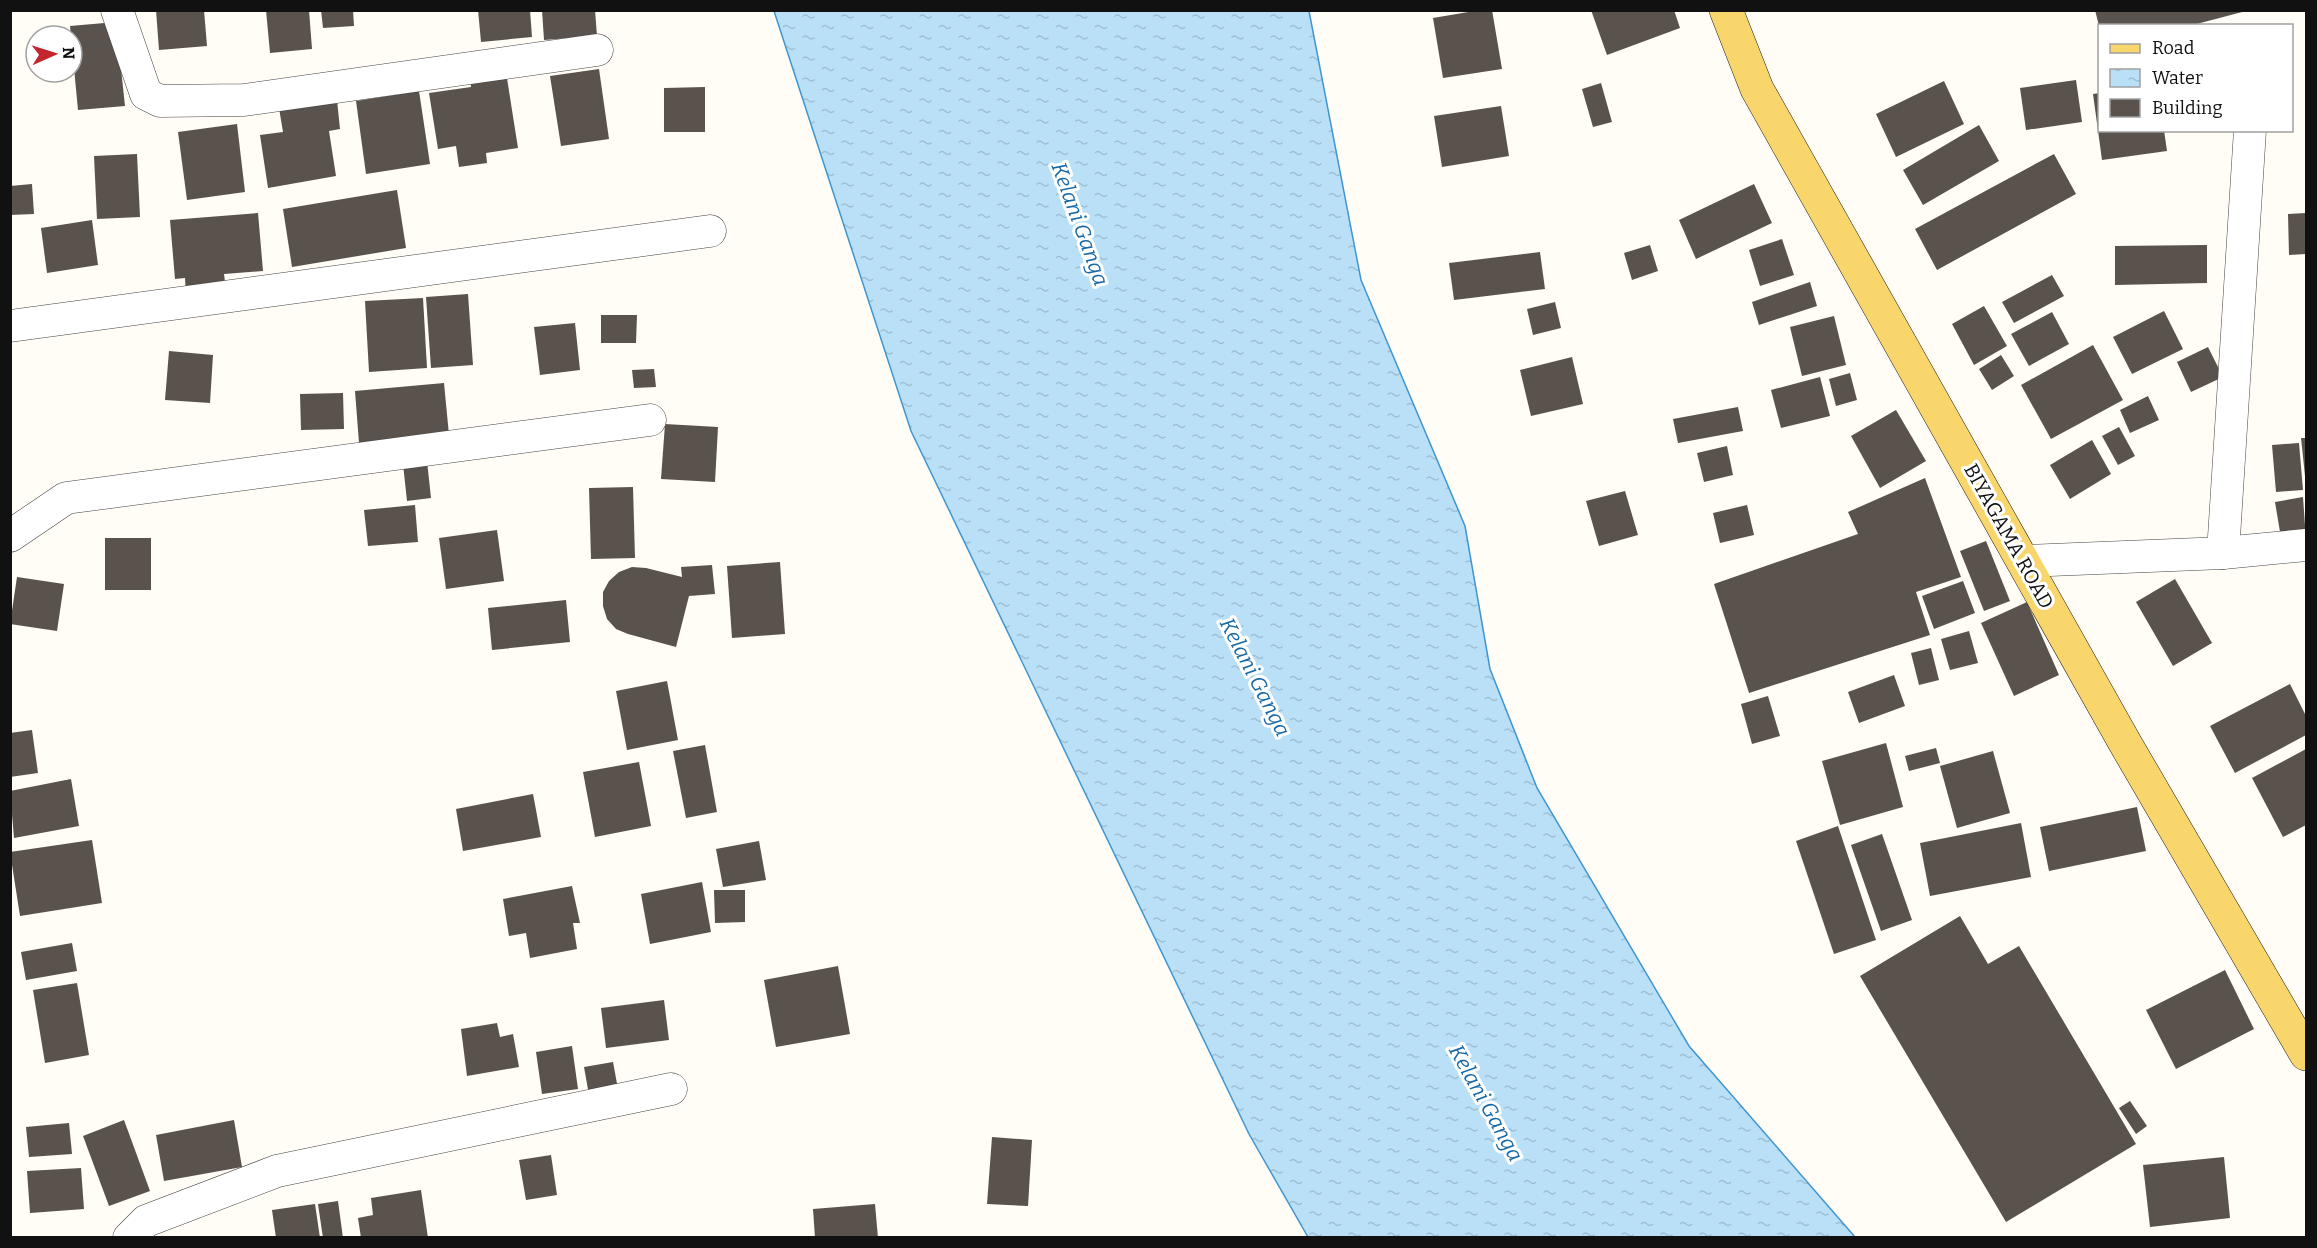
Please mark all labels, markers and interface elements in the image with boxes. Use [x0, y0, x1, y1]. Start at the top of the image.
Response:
north arrow [24, 24, 84, 84]
legend [2098, 24, 2293, 132]
text: Road [2152, 37, 2195, 59]
text: N [59, 47, 78, 60]
text: Water [2152, 67, 2203, 89]
text: Building [2152, 97, 2223, 119]
water label: Kelani Ganga [1046, 159, 1114, 289]
street label: BIYAGAMA ROAD [1959, 459, 2059, 613]
water label: Kelani Ganga [1214, 613, 1296, 741]
water label: Kelani Ganga [1443, 1040, 1529, 1166]

